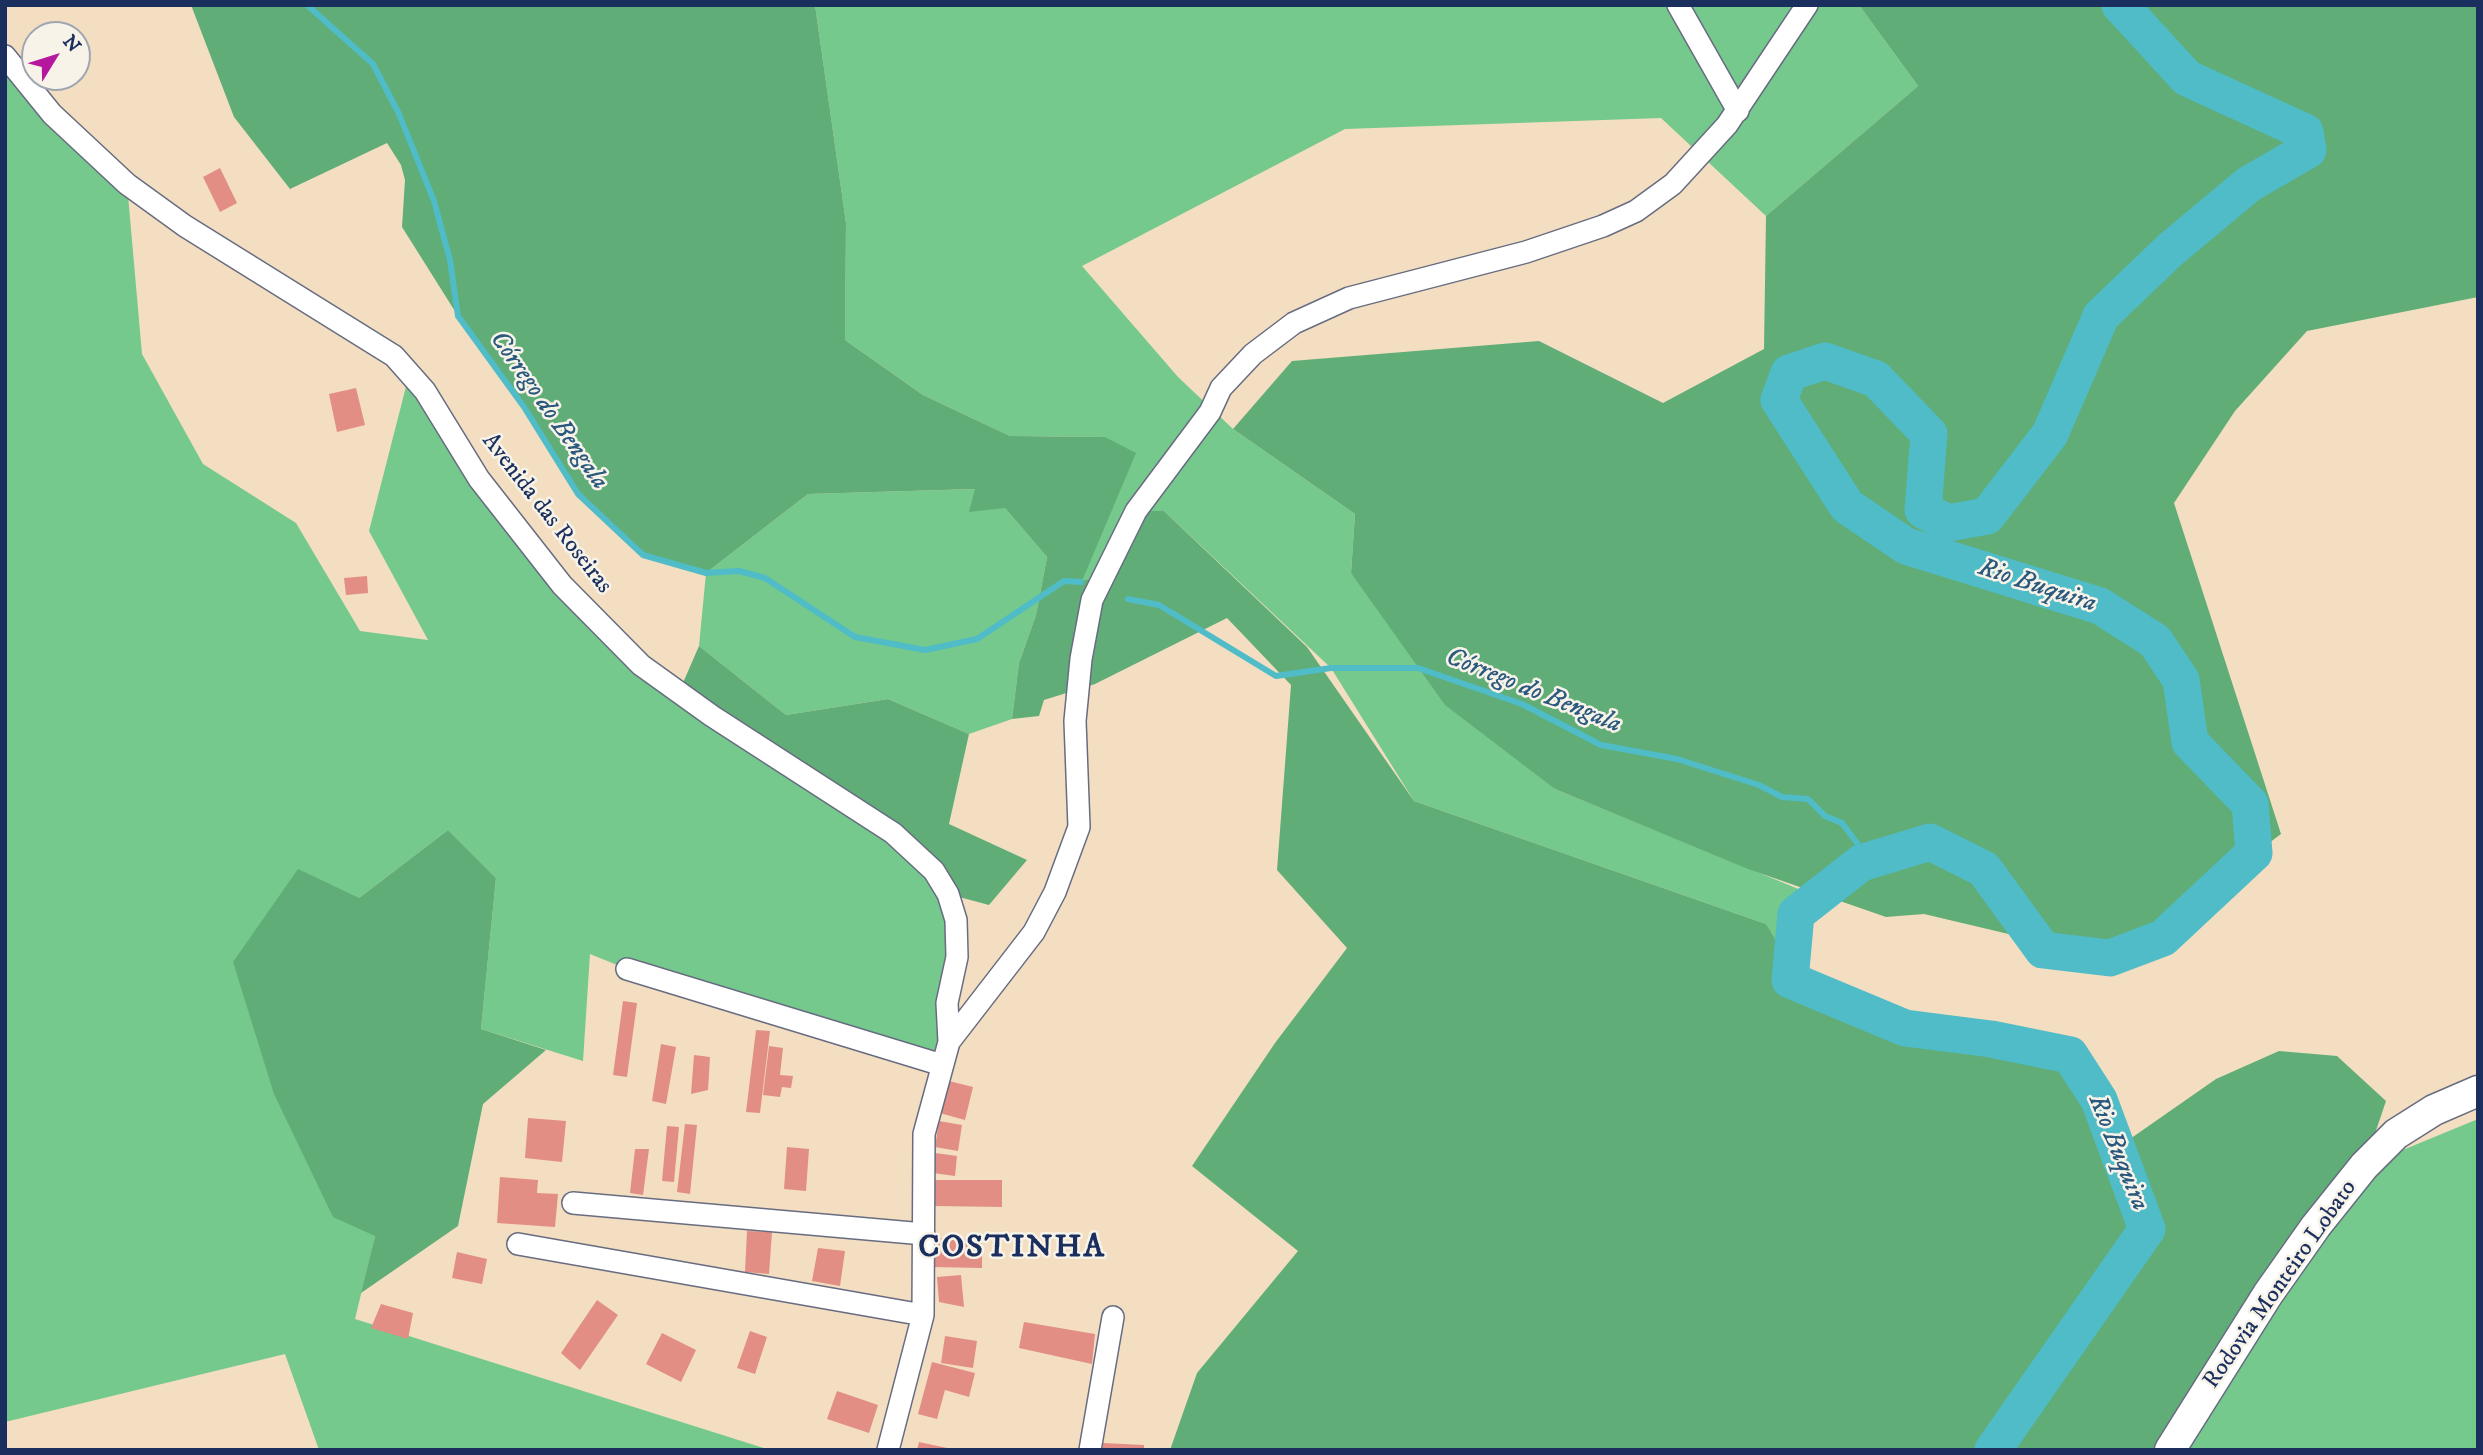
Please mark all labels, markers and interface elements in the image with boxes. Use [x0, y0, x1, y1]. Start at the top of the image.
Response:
north arrow [21, 21, 91, 91]
text: N [57, 31, 85, 57]
water label: Córrego do Bengala [482, 326, 614, 496]
street label: Avenida das Roseiras [474, 428, 618, 600]
water label: Rio Buquira [1974, 553, 2100, 621]
water label: Córrego do Bengala [1441, 643, 1625, 741]
water label: Rio Buquira [2080, 1091, 2154, 1215]
street label: Rodovia Monteiro Lobato [2198, 1175, 2364, 1395]
district label: COSTINHA [919, 1230, 1105, 1268]

